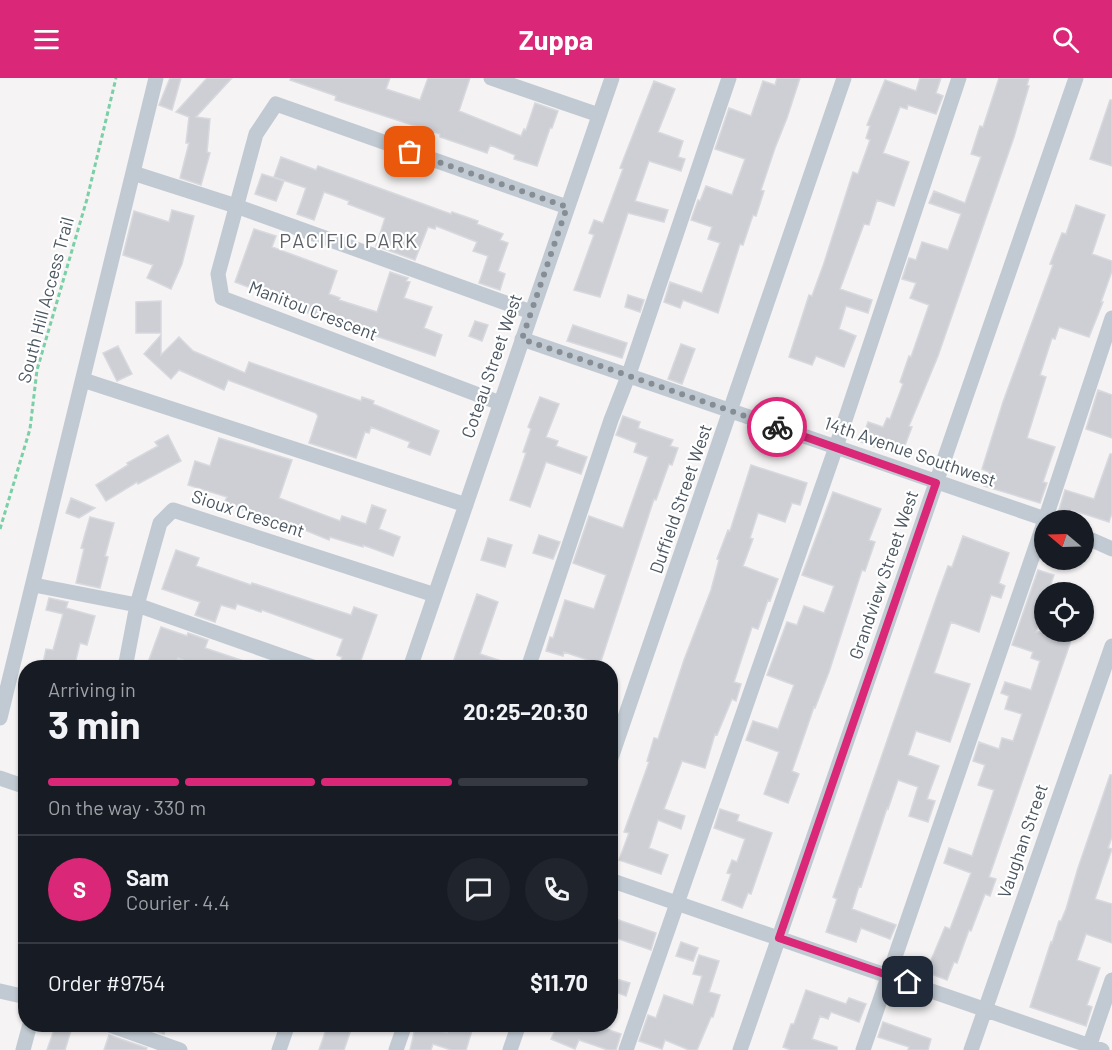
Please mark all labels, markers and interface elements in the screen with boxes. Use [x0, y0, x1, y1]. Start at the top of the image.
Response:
icon: menu [30, 23, 63, 56]
text: Zuppa [519, 23, 593, 55]
icon: search [1049, 23, 1082, 56]
pin [384, 126, 435, 177]
icon: bag [393, 135, 426, 168]
street label: South Hill Access Trail [12, 214, 78, 385]
district label: PACIFIC PARK [279, 228, 419, 252]
street label: Manitou Crescent [246, 275, 381, 345]
street label: Coteau Street West [456, 291, 526, 441]
courier [747, 397, 807, 457]
icon: bike [761, 411, 794, 444]
street label: 14th Avenue Southwest [822, 411, 999, 491]
street label: Duffield Street West [644, 421, 716, 576]
street label: Sioux Crescent [189, 484, 308, 542]
street label: Grandview Street West [844, 487, 922, 662]
north arrow [1034, 510, 1094, 570]
map controls [1034, 510, 1094, 642]
button: locate [1034, 582, 1094, 642]
text: Arriving in [48, 677, 136, 701]
text: 20:25–20:30 [463, 698, 588, 724]
text: 3 min [48, 700, 141, 747]
street label: Vaughan Street [992, 781, 1052, 901]
text: On the way · 330 m [48, 795, 206, 819]
button: chat [447, 858, 510, 921]
button: phone [525, 858, 588, 921]
text: Sam [126, 864, 169, 890]
text: S [73, 876, 86, 902]
text: Courier · 4.4 [126, 890, 230, 914]
pin [882, 956, 933, 1007]
icon: home [891, 965, 924, 998]
text: Order #9754 [48, 969, 166, 995]
text: $11.70 [530, 969, 588, 995]

